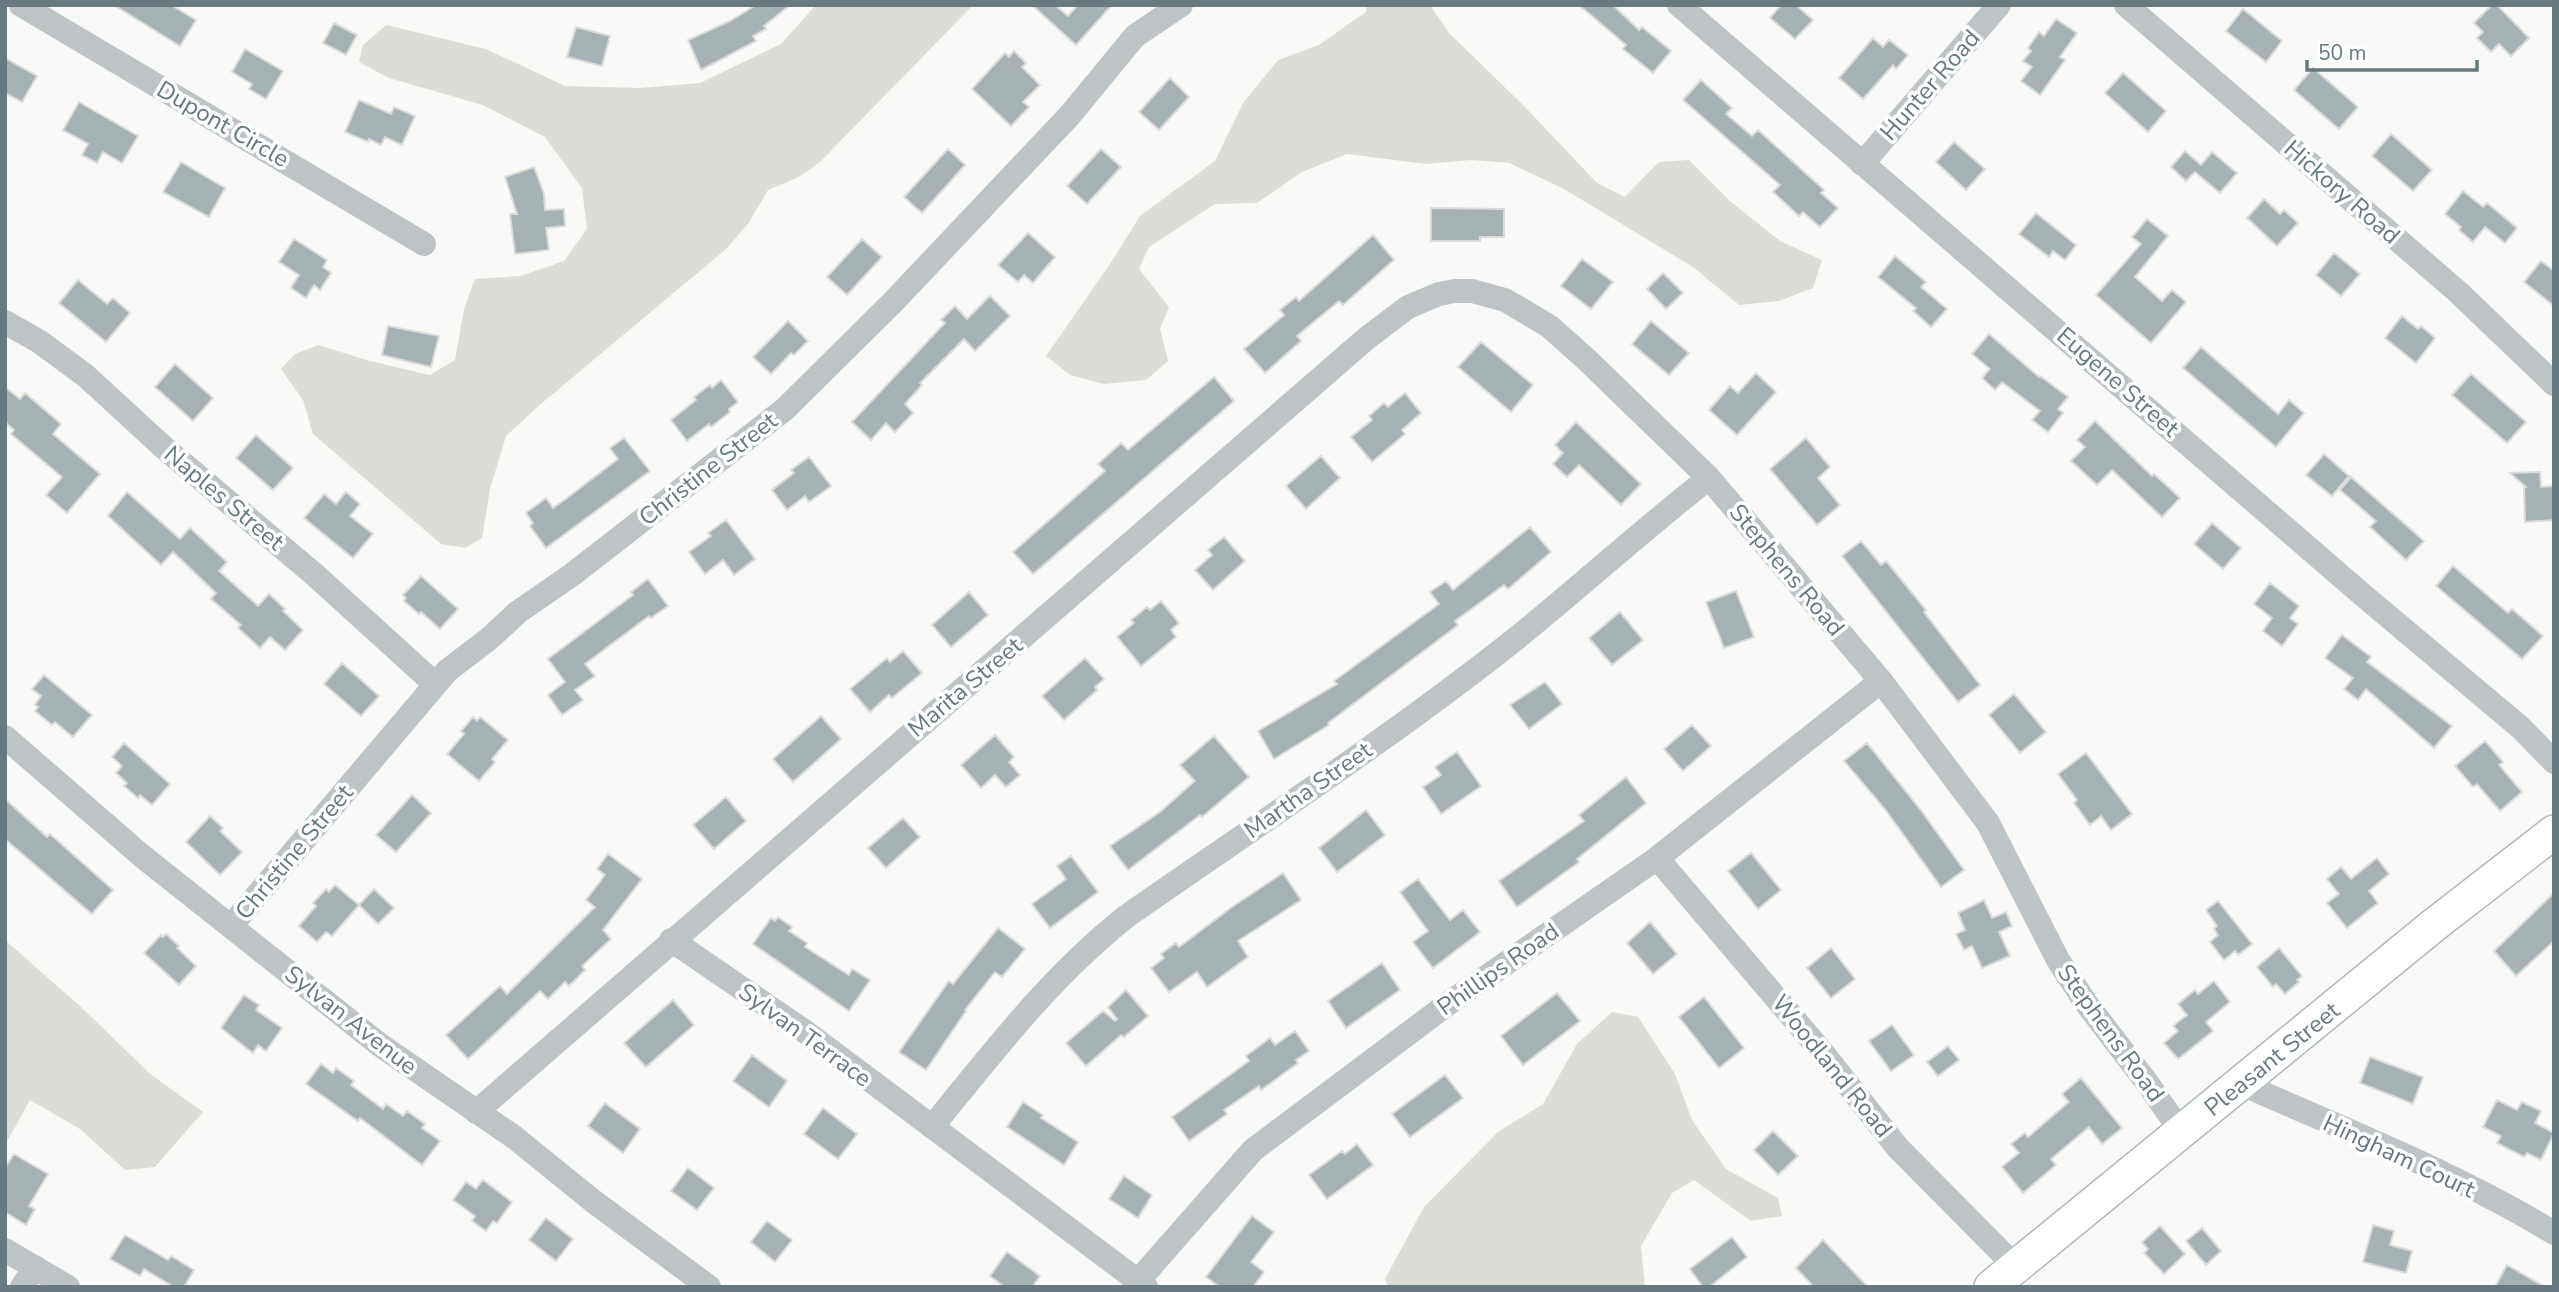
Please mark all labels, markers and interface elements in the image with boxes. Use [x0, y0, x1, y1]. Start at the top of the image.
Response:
street label: Hunter Road [1873, 23, 1987, 147]
scale bar [2307, 28, 2477, 72]
text: 50 m [2318, 39, 2367, 67]
street label: Dupont Circle [151, 73, 295, 175]
street label: Hickory Road [2277, 133, 2407, 251]
street label: Eugene Street [2050, 320, 2186, 444]
street label: Christine Street [632, 404, 784, 533]
street label: Naples Street [157, 438, 291, 558]
street label: Stephens Road [1722, 497, 1852, 643]
street label: Marita Street [901, 629, 1029, 744]
street label: Martha Street [1238, 734, 1379, 846]
street label: Christine Street [228, 777, 360, 926]
street label: Phillips Road [1431, 915, 1565, 1023]
street label: Sylvan Avenue [278, 958, 424, 1082]
street label: Stephens Road [2050, 958, 2172, 1108]
street label: Sylvan Terrace [732, 976, 878, 1094]
street label: Woodland Road [1764, 988, 1900, 1144]
street label: Pleasant Street [2198, 994, 2347, 1124]
street label: Hingham Court [2318, 1107, 2481, 1205]

